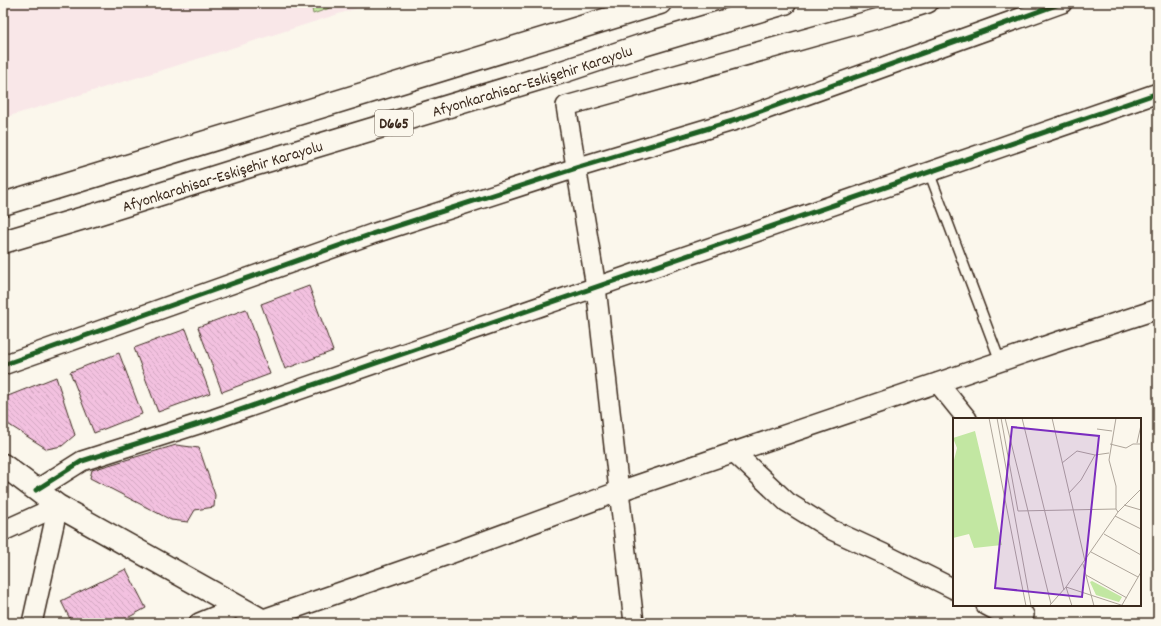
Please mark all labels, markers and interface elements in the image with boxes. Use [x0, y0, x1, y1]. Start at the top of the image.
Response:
street label: Afyonkarahisar-Eskişehir Karayolu [429, 40, 636, 125]
road number: D665 [375, 110, 413, 136]
street label: Afyonkarahisar-Eskişehir Karayolu [120, 136, 326, 219]
inset map [953, 418, 1141, 606]

